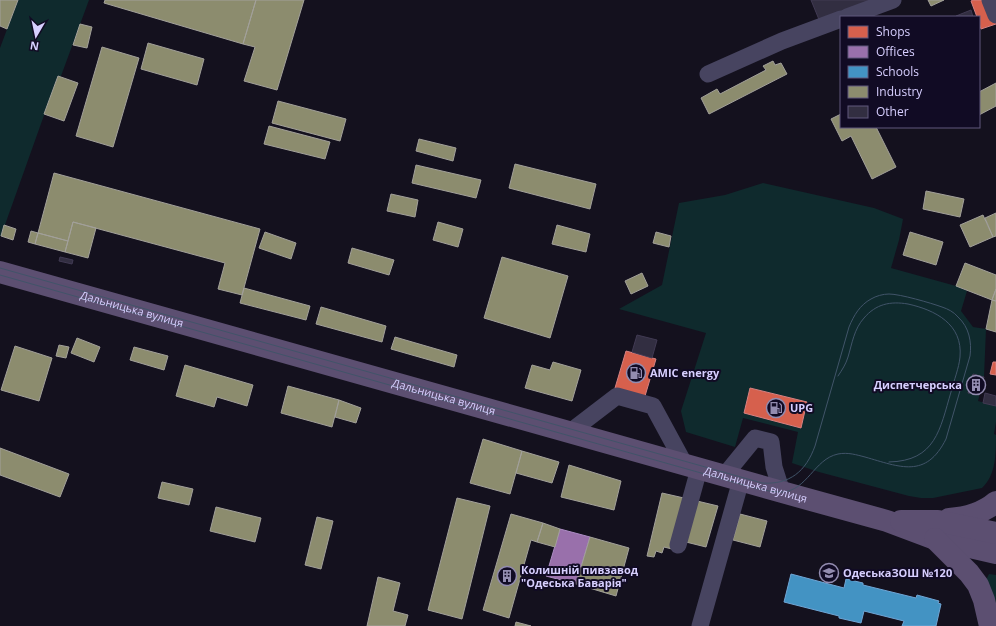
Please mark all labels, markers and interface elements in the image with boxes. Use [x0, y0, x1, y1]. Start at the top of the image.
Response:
north arrow [16, 16, 56, 56]
legend [840, 16, 980, 128]
text: Shops [876, 23, 911, 40]
text: N [29, 38, 40, 54]
text: Offices [876, 43, 915, 60]
text: Schools [876, 63, 919, 80]
text: Industry [876, 83, 923, 100]
text: Other [876, 103, 909, 120]
street label: Дальницька вулиця [79, 287, 185, 330]
fuel station icon: AMIC energy [625, 362, 647, 384]
place label: AMIC energy [650, 365, 720, 380]
building icon: Диспетчерська [965, 374, 987, 396]
street label: Дальницька вулиця [391, 375, 497, 418]
place label: Диспетчерська [874, 377, 962, 392]
fuel station icon: UPG [765, 397, 787, 419]
place label: UPG [790, 400, 813, 415]
street label: Дальницька вулиця [702, 462, 809, 506]
place label: Колишній пивзавод "Одеська Баварія" [521, 562, 639, 590]
school or university icon: ОдеськаЗОШ №120 [818, 562, 840, 584]
building icon: Колишній пивзавод "Одеська Баварія" [496, 565, 518, 587]
place label: ОдеськаЗОШ №120 [843, 565, 952, 580]

